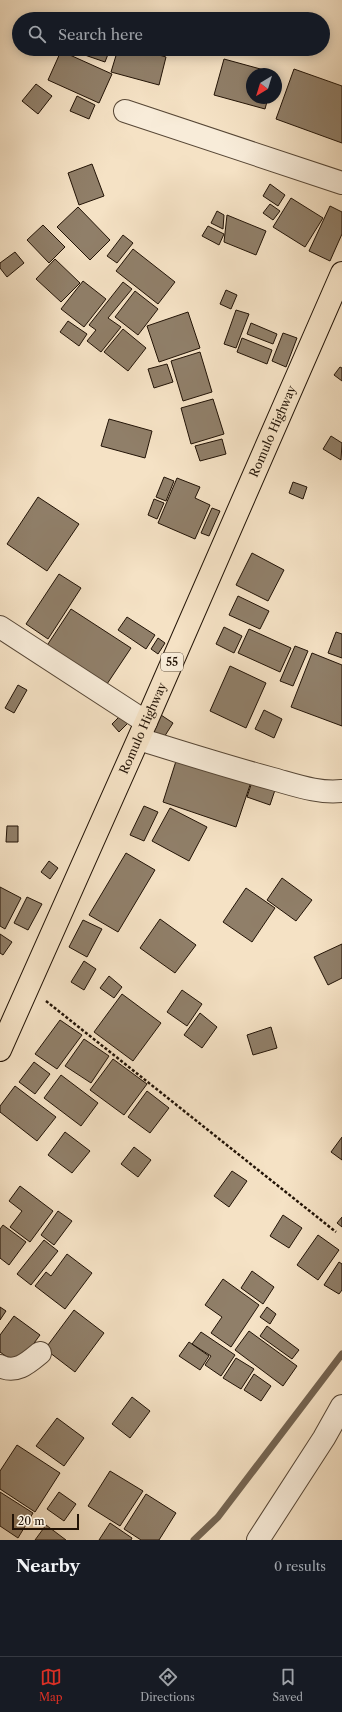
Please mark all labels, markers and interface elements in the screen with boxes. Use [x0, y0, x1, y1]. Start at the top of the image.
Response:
search box [12, 12, 330, 56]
icon: search [26, 23, 48, 45]
text: Search here [58, 25, 143, 44]
north arrow [246, 68, 282, 104]
street label: Romulo Highway [246, 383, 299, 479]
road number: 55 [161, 653, 183, 671]
street label: Romulo Highway [116, 680, 169, 776]
scale bar [12, 1512, 79, 1531]
text: 20 m [18, 1514, 44, 1528]
text: Nearby [16, 1556, 80, 1576]
text: 0 results [274, 1558, 326, 1574]
tab: Map [39, 1666, 63, 1704]
tab: Directions [140, 1666, 195, 1704]
tab: Saved [273, 1666, 303, 1704]

